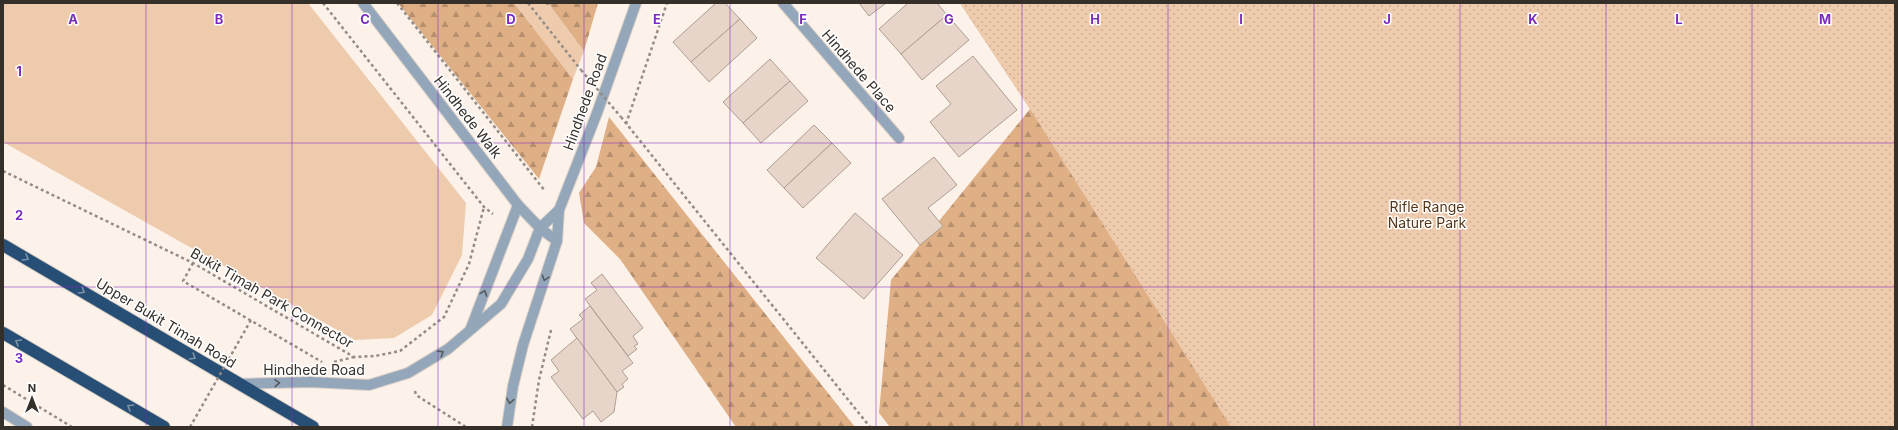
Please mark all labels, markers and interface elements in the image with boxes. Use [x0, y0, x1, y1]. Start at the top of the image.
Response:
text: A [68, 11, 78, 27]
text: B [215, 11, 224, 27]
text: C [360, 11, 370, 27]
text: D [506, 11, 516, 27]
text: E [653, 11, 661, 27]
text: F [799, 11, 807, 27]
text: G [944, 11, 954, 27]
text: H [1090, 11, 1100, 27]
text: I [1239, 11, 1243, 27]
text: J [1383, 11, 1391, 27]
text: K [1528, 11, 1538, 27]
text: L [1675, 11, 1683, 27]
text: M [1819, 11, 1831, 27]
street label: Hindhede Place [819, 26, 900, 116]
street label: Hindhede Road [559, 51, 610, 152]
text: 1 [16, 63, 22, 79]
street label: Hindhede Walk [431, 72, 506, 161]
park label: Rifle Range Nature Park [1388, 198, 1467, 231]
text: 2 [15, 207, 23, 223]
street label: Bukit Timah Park Connector [188, 244, 357, 351]
one-way arrow [22, 253, 29, 260]
street label: Upper Bukit Timah Road [93, 274, 239, 371]
one-way arrow [541, 274, 550, 281]
one-way arrow [78, 286, 85, 293]
one-way arrow [479, 289, 487, 296]
one-way arrow [15, 339, 22, 346]
text: 3 [15, 350, 23, 366]
one-way arrow [437, 351, 444, 358]
one-way arrow [189, 353, 196, 360]
street label: Hindhede Road [263, 361, 365, 378]
north arrow [12, 378, 52, 418]
one-way arrow [274, 379, 280, 387]
text: N [28, 381, 36, 395]
one-way arrow [506, 398, 515, 404]
one-way arrow [127, 405, 134, 412]

